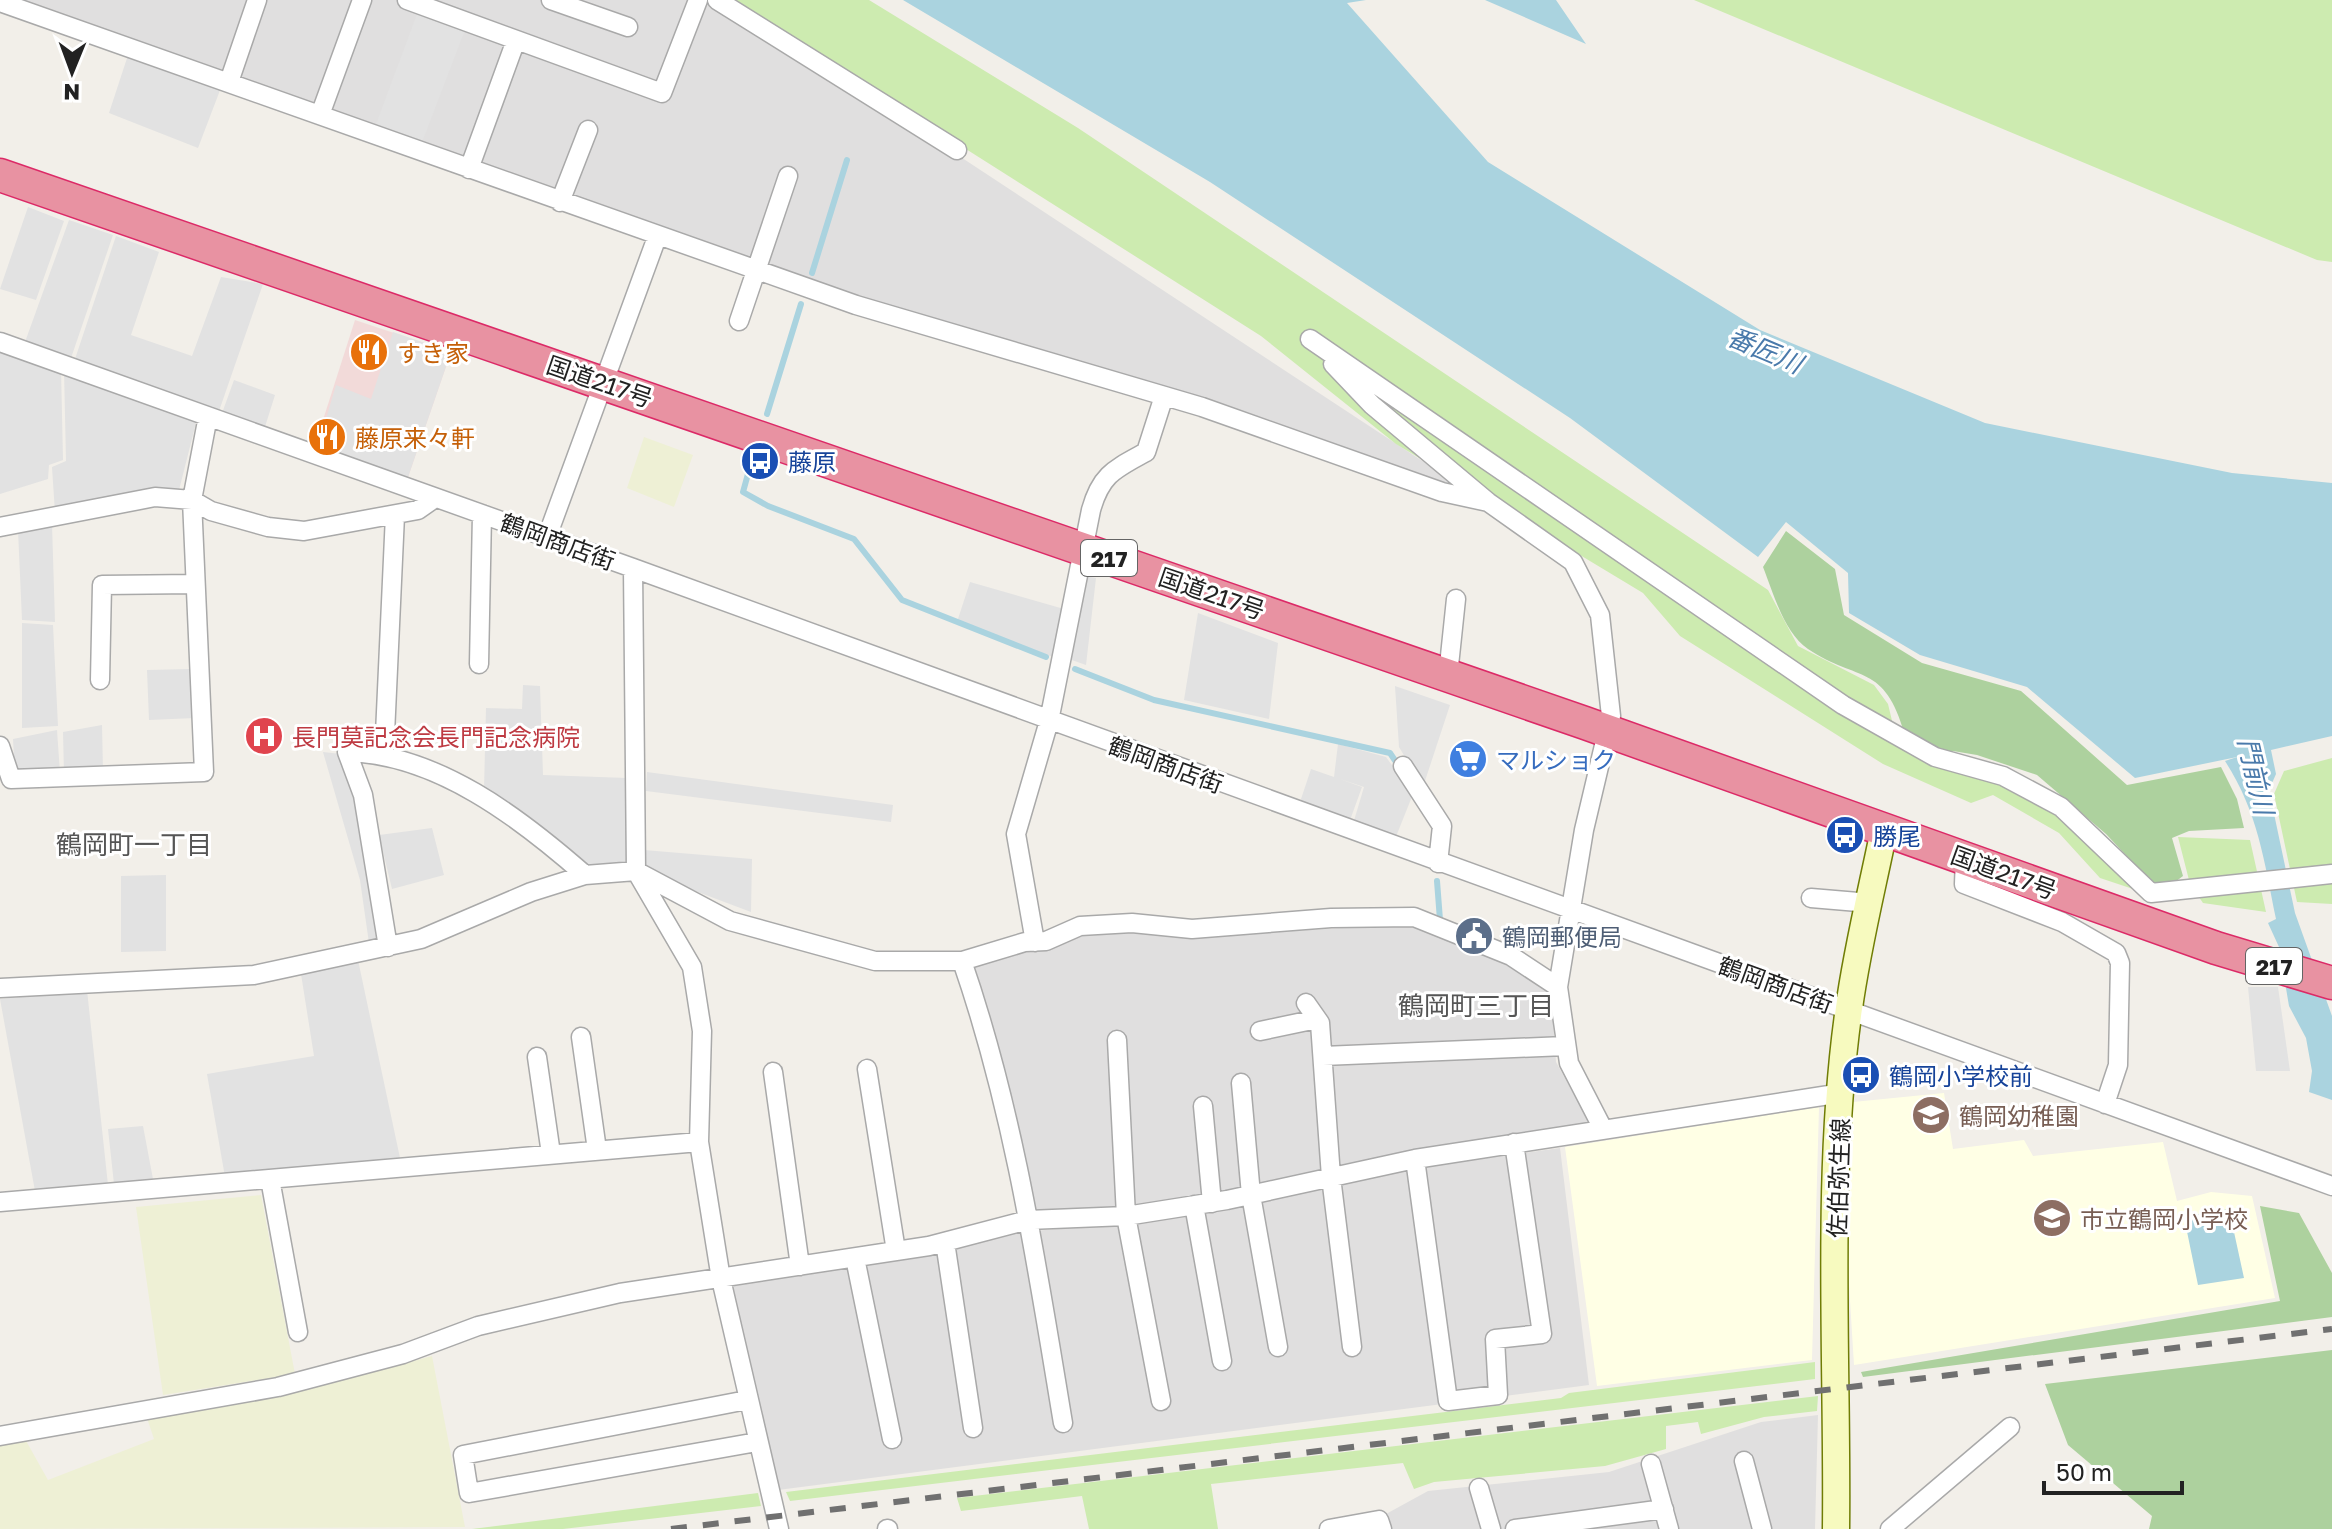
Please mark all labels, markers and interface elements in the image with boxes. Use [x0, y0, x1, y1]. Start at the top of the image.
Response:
north arrow [32, 32, 112, 112]
text: N [63, 79, 80, 106]
water label: 番匠川 [1723, 320, 1810, 381]
restaurant icon: すき家 [348, 331, 390, 373]
place label: すき家 [397, 338, 469, 367]
street label: 国道217号 [543, 349, 657, 413]
restaurant icon: 藤原来々軒 [306, 416, 348, 458]
place label: 藤原来々軒 [355, 423, 475, 452]
bus stop icon: 藤原 [739, 440, 781, 482]
place label: 藤原 [788, 447, 836, 476]
street label: 鶴岡商店街 [497, 507, 619, 575]
road number: 217 [1081, 540, 1137, 576]
street label: 国道217号 [1155, 561, 1269, 625]
hospital icon: 長門莫記念会長門記念病院 [243, 715, 285, 757]
place label: 長門莫記念会長門記念病院 [292, 722, 580, 751]
street label: 鶴岡商店街 [1105, 730, 1227, 798]
water label: 門前川 [2232, 735, 2281, 820]
supermarket icon: マルショク [1447, 738, 1489, 780]
place label: マルショク [1496, 745, 1616, 774]
bus stop icon: 勝尾 [1824, 814, 1866, 856]
place label: 勝尾 [1873, 821, 1921, 850]
district label: 鶴岡町一丁目 [56, 829, 212, 860]
street label: 国道217号 [1947, 840, 2061, 904]
public building icon: 鶴岡郵便局 [1453, 915, 1495, 957]
place label: 鶴岡郵便局 [1502, 922, 1622, 951]
road number: 217 [2246, 948, 2302, 984]
street label: 鶴岡商店街 [1715, 950, 1837, 1018]
district label: 鶴岡町三丁目 [1398, 990, 1554, 1021]
bus stop icon: 鶴岡小学校前 [1840, 1054, 1882, 1096]
place label: 鶴岡小学校前 [1889, 1061, 2033, 1090]
school or university icon: 鶴岡幼稚園 [1910, 1094, 1952, 1136]
place label: 鶴岡幼稚園 [1959, 1101, 2079, 1130]
street label: 佐伯弥生線 [1821, 1118, 1855, 1238]
school or university icon: 市立鶴岡小学校 [2031, 1197, 2073, 1239]
place label: 市立鶴岡小学校 [2080, 1204, 2248, 1233]
scale bar [2044, 1445, 2182, 1495]
text: 50 m [2056, 1457, 2112, 1486]

